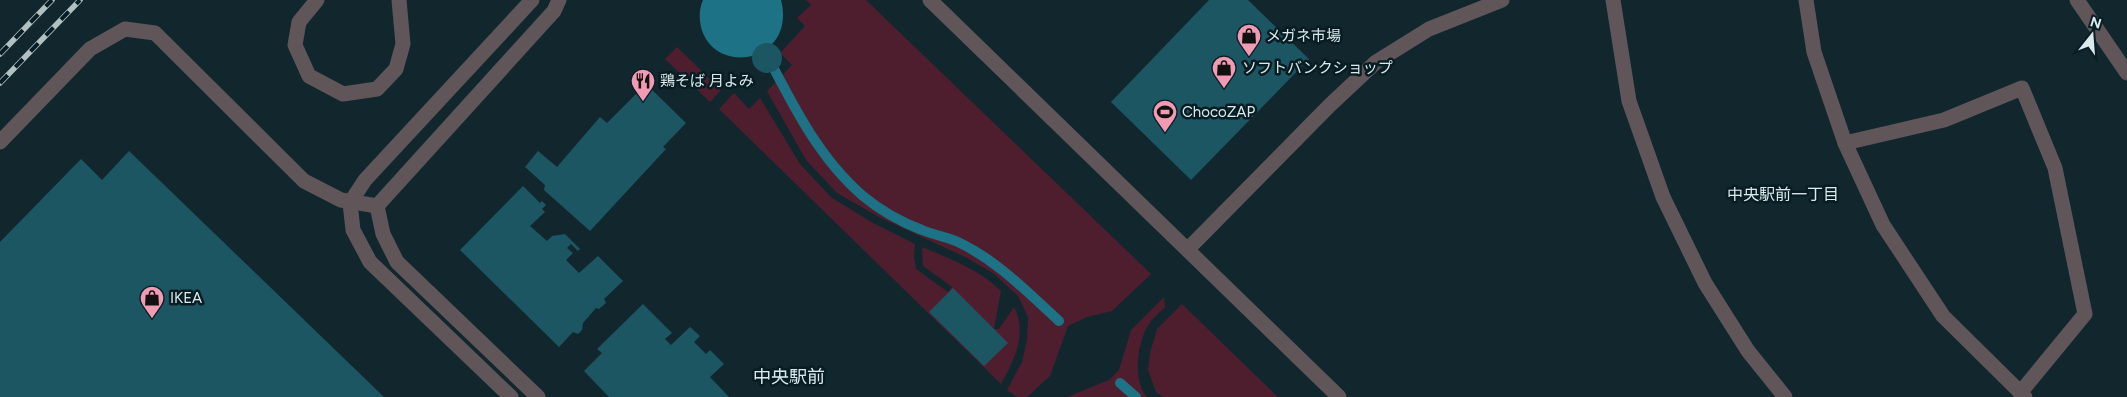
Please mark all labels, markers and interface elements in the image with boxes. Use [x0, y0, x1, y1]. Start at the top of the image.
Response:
north arrow [2067, 10, 2117, 60]
text: N [2088, 13, 2103, 33]
shop icon: メガネ市場 [1236, 23, 1262, 57]
place label: メガネ市場 [1266, 27, 1341, 45]
shop icon: ソフトバンクショップ [1211, 55, 1237, 89]
place label: ソフトバンクショップ [1242, 59, 1393, 77]
restaurant icon: 鶏そば 月よみ [630, 68, 656, 102]
place label: 鶏そば 月よみ [660, 72, 754, 90]
sports icon: ChocoZAP [1152, 99, 1178, 133]
place label: ChocoZAP [1182, 103, 1255, 121]
district label: 中央駅前一丁目 [1727, 185, 1839, 204]
shop icon: IKEA [139, 285, 165, 319]
place label: IKEA [170, 289, 202, 307]
district label: 中央駅前 [753, 366, 825, 388]

